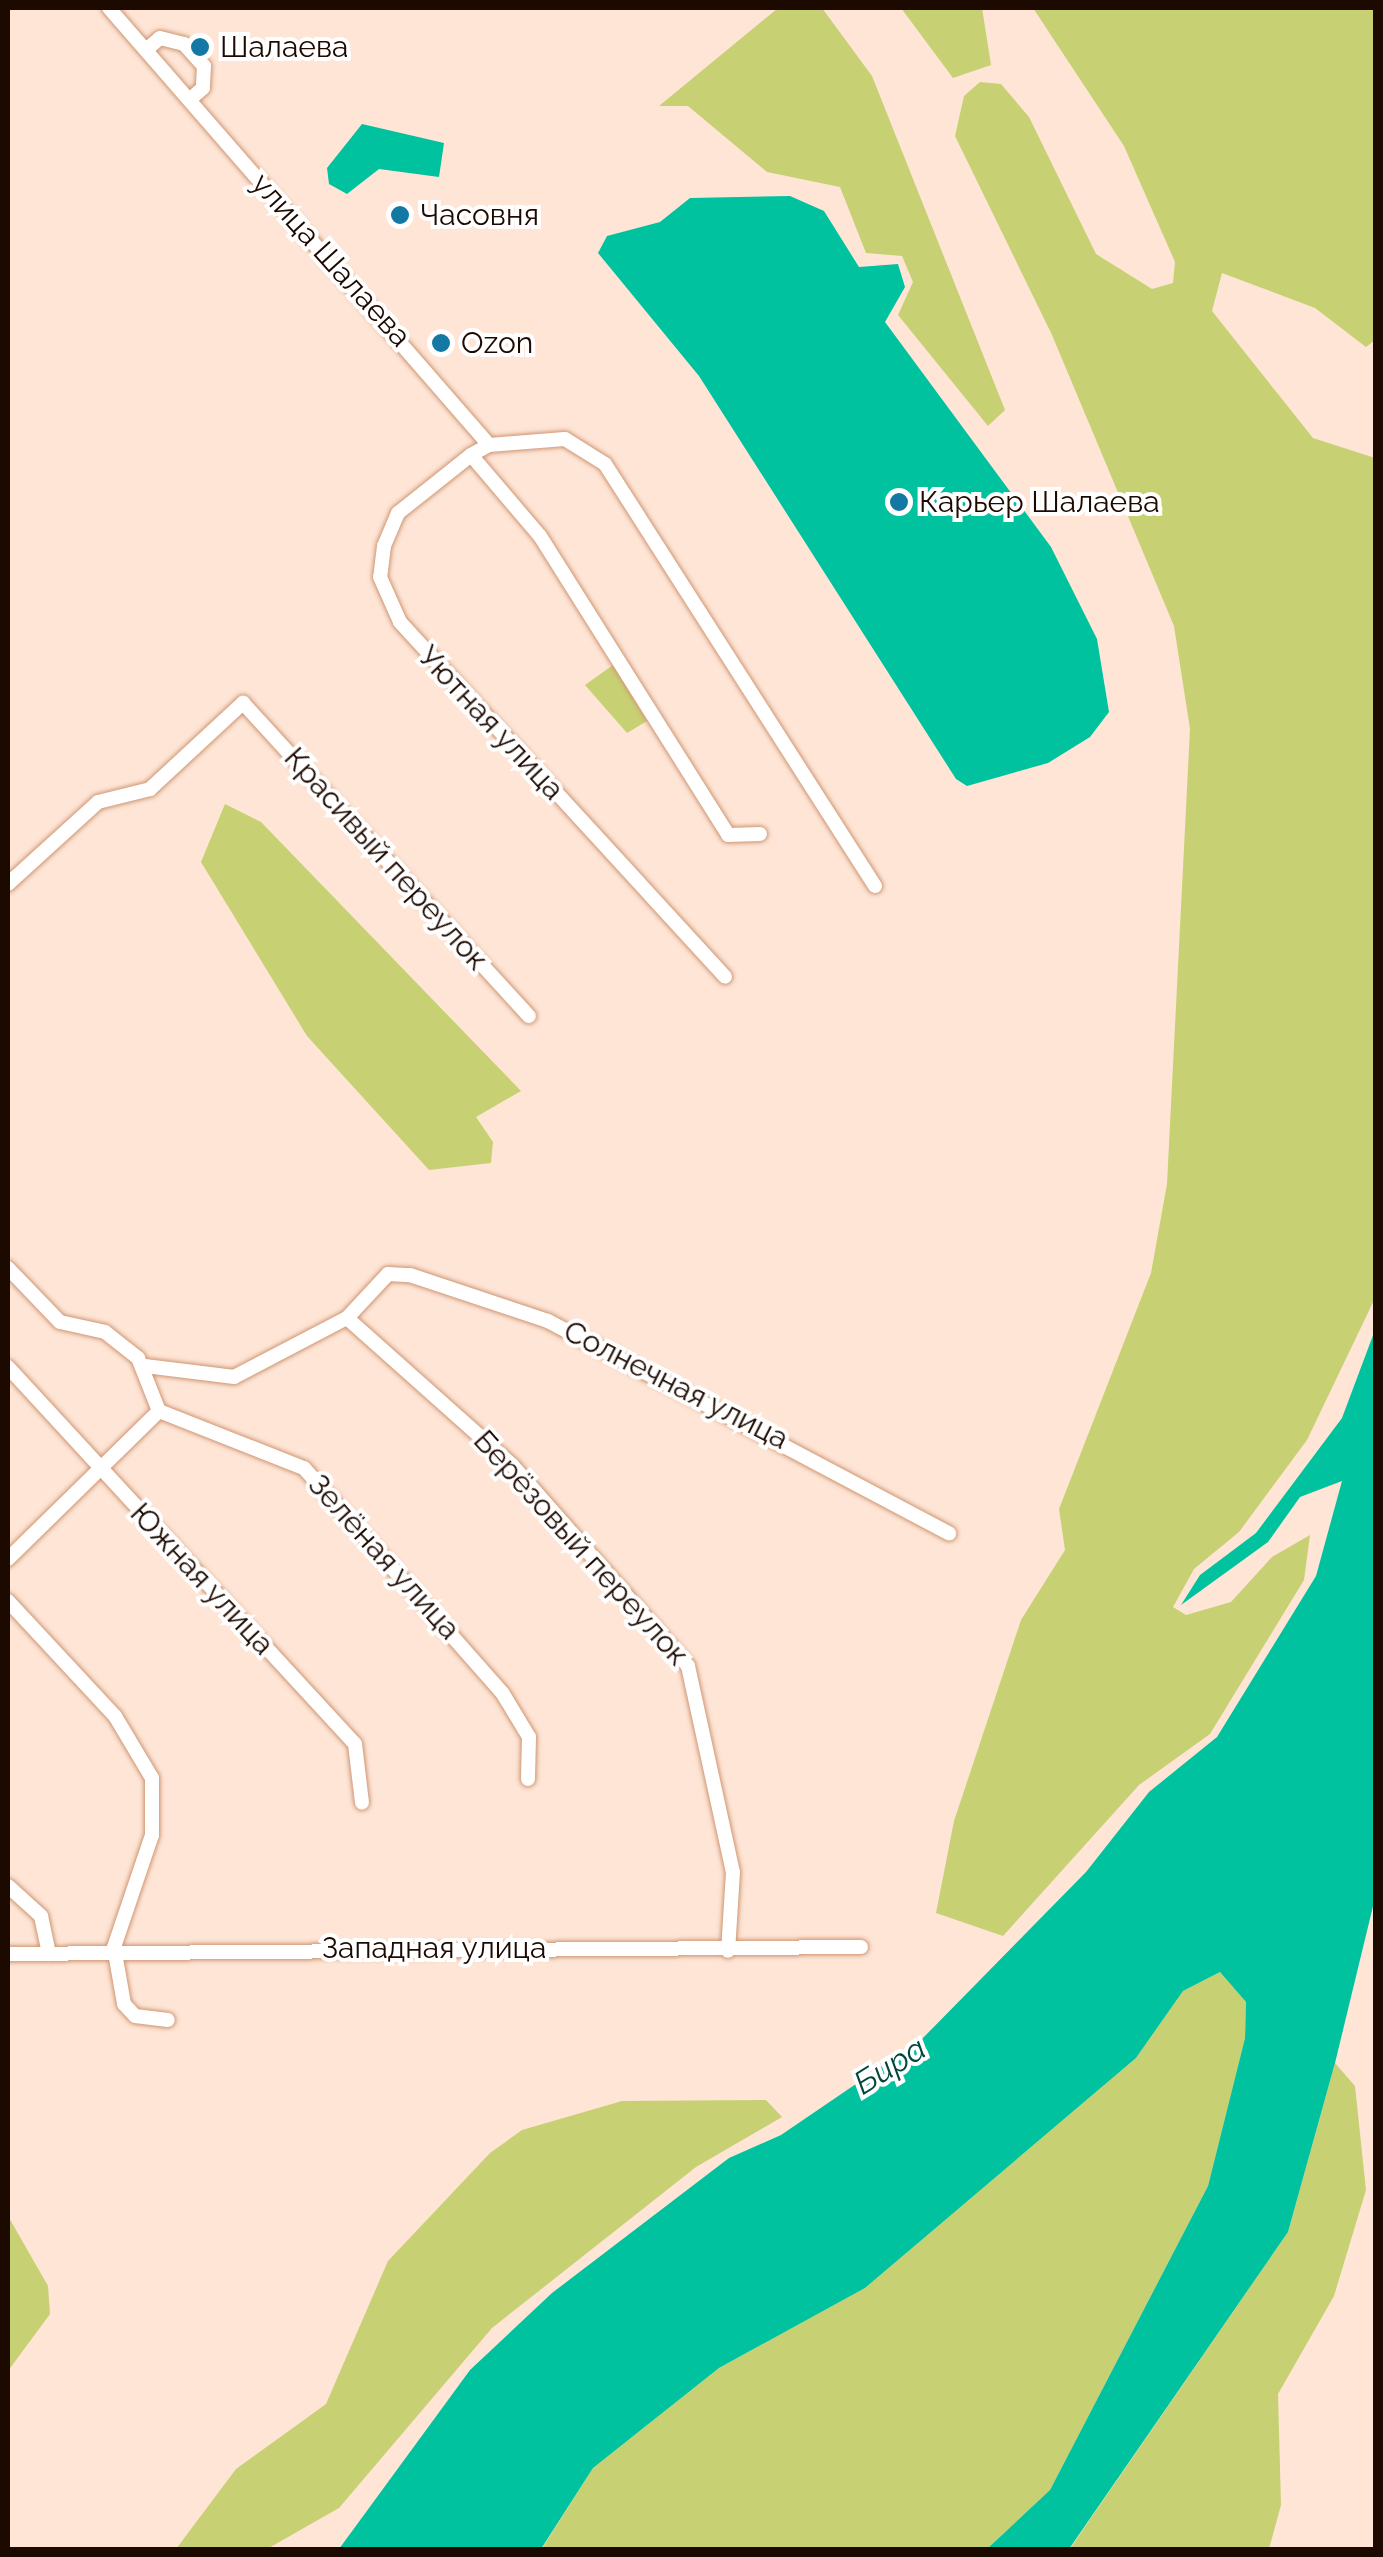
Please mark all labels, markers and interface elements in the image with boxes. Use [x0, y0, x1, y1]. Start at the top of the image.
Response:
place label: Шалаева [220, 29, 348, 65]
marker: Шалаева [189, 36, 211, 58]
street label: улица Шалаева [244, 166, 418, 354]
place label: Часовня [420, 197, 539, 233]
marker: Часовня [389, 204, 411, 226]
place label: Ozon [461, 325, 533, 361]
marker: Ozon [430, 332, 452, 354]
place label: Карьер Шалаева [919, 484, 1160, 520]
marker: Карьер Шалаева [888, 491, 910, 513]
street label: Уютная улица [410, 638, 572, 808]
street label: Красивый переулок [277, 740, 495, 978]
street label: Солнечная улица [557, 1313, 795, 1457]
street label: Берёзовый переулок [466, 1423, 696, 1673]
street label: Зелёная улица [300, 1467, 468, 1647]
street label: Южная улица [122, 1495, 282, 1663]
street label: Западная улица [321, 1930, 547, 1966]
water label: Бира [847, 2029, 933, 2103]

